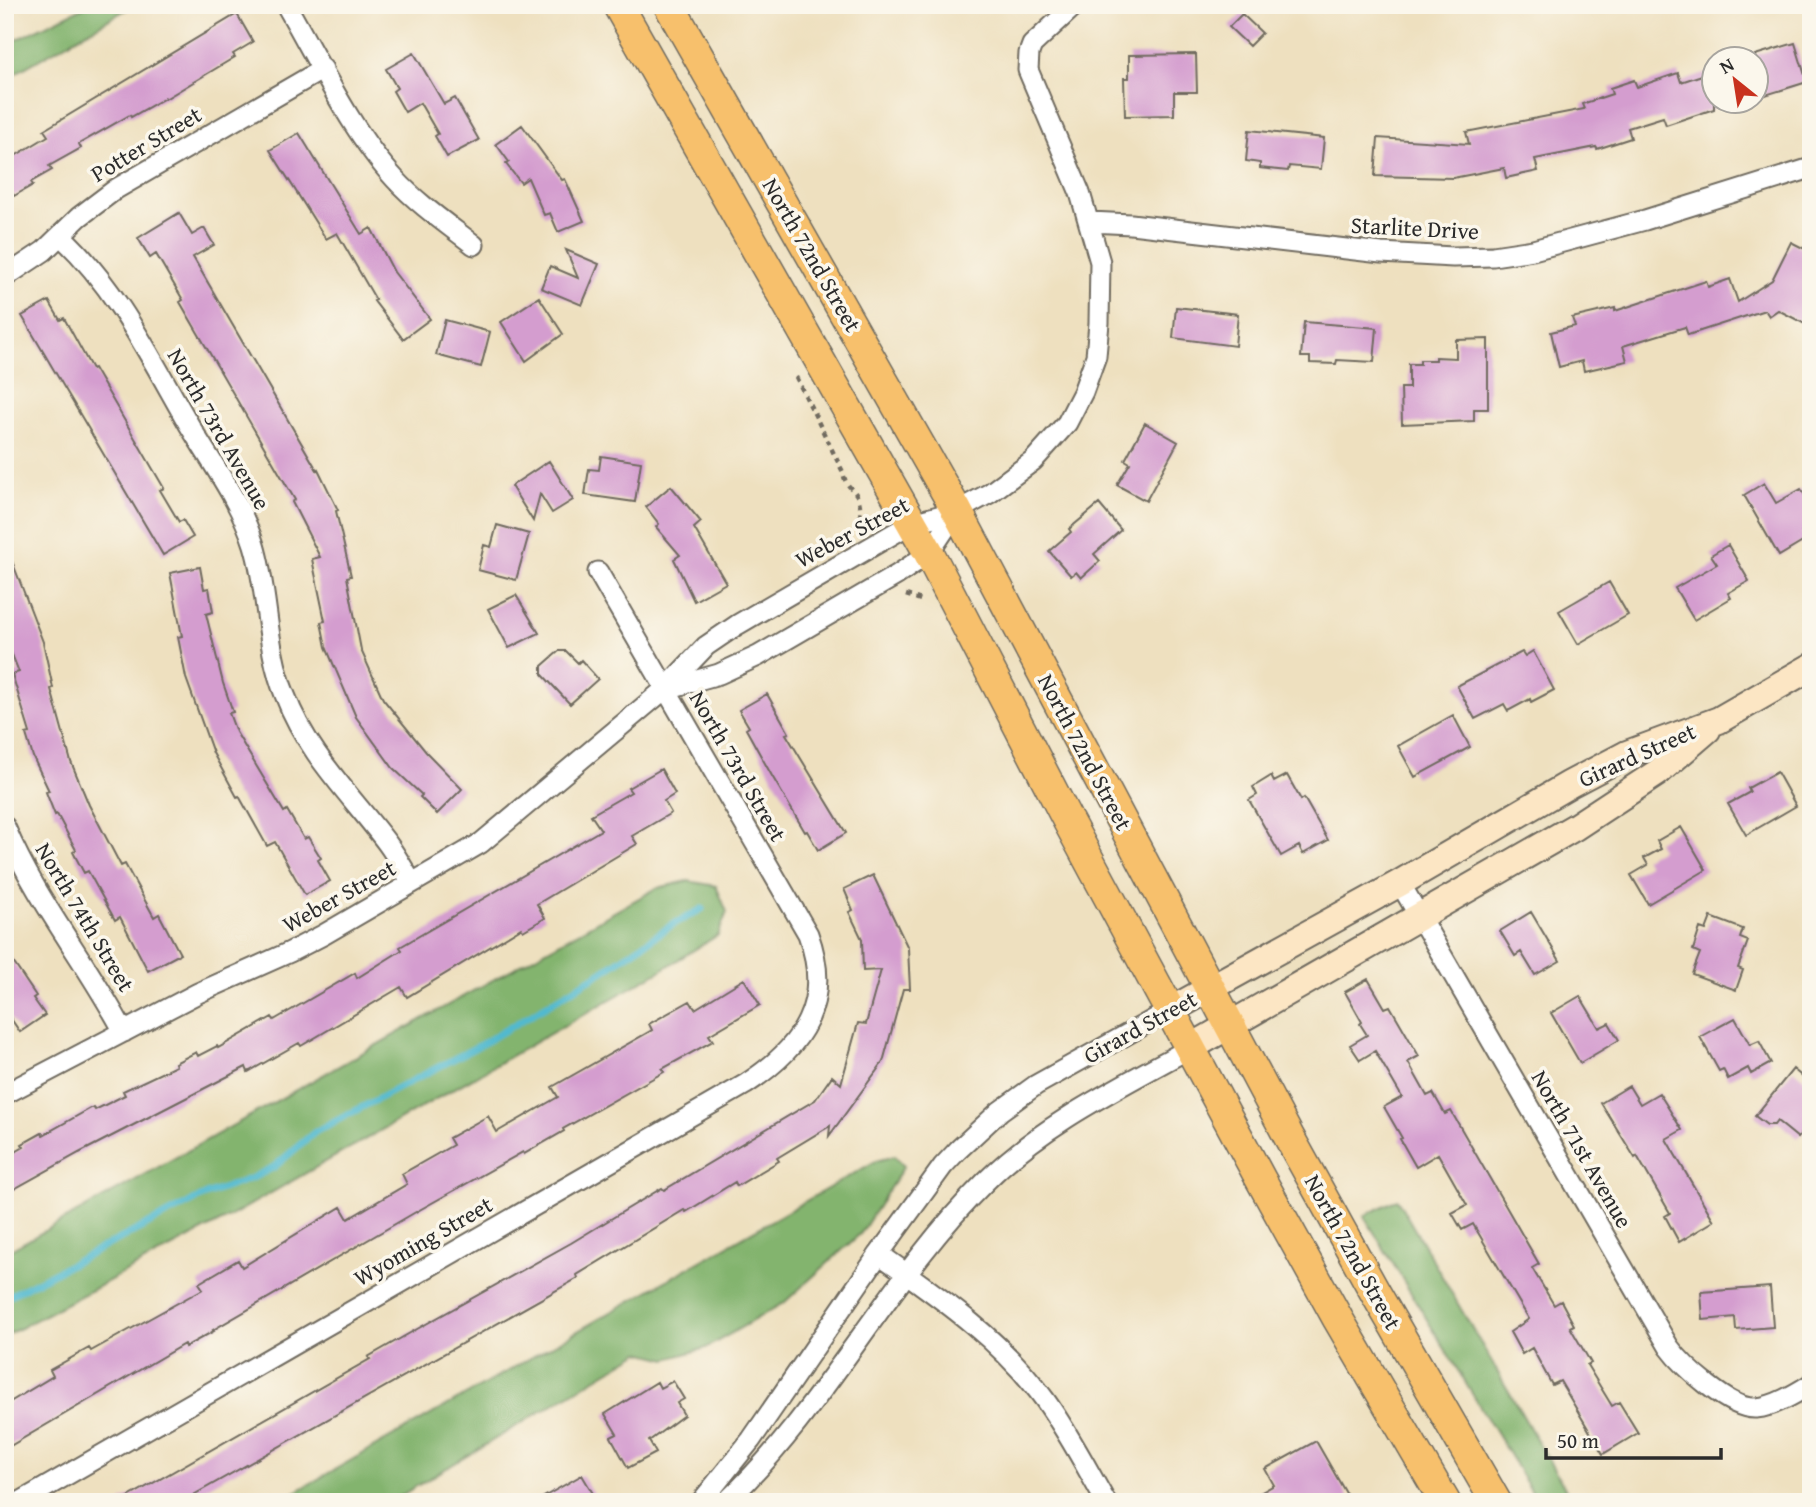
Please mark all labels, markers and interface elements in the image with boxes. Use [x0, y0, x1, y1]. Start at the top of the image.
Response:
north arrow [1700, 46, 1770, 116]
text: N [1714, 50, 1739, 81]
street label: Potter Street [84, 98, 207, 190]
street label: North 72nd Street [755, 172, 870, 338]
street label: Starlite Drive [1350, 208, 1480, 247]
street label: North 73rd Avenue [160, 342, 279, 516]
street label: Weber Street [789, 488, 915, 575]
street label: North 72nd Street [1030, 668, 1141, 836]
street label: North 73rd Street [682, 684, 795, 847]
street label: Girard Street [1573, 714, 1701, 795]
street label: North 74th Street [28, 836, 143, 998]
street label: Weber Street [276, 851, 401, 940]
street label: Girard Street [1077, 982, 1202, 1071]
street label: North 71st Avenue [1524, 1064, 1641, 1234]
street label: North 72nd Street [1297, 1168, 1410, 1335]
street label: Wyoming Street [347, 1187, 498, 1294]
scale bar [1546, 1416, 1722, 1460]
text: 50 m [1557, 1425, 1599, 1456]

